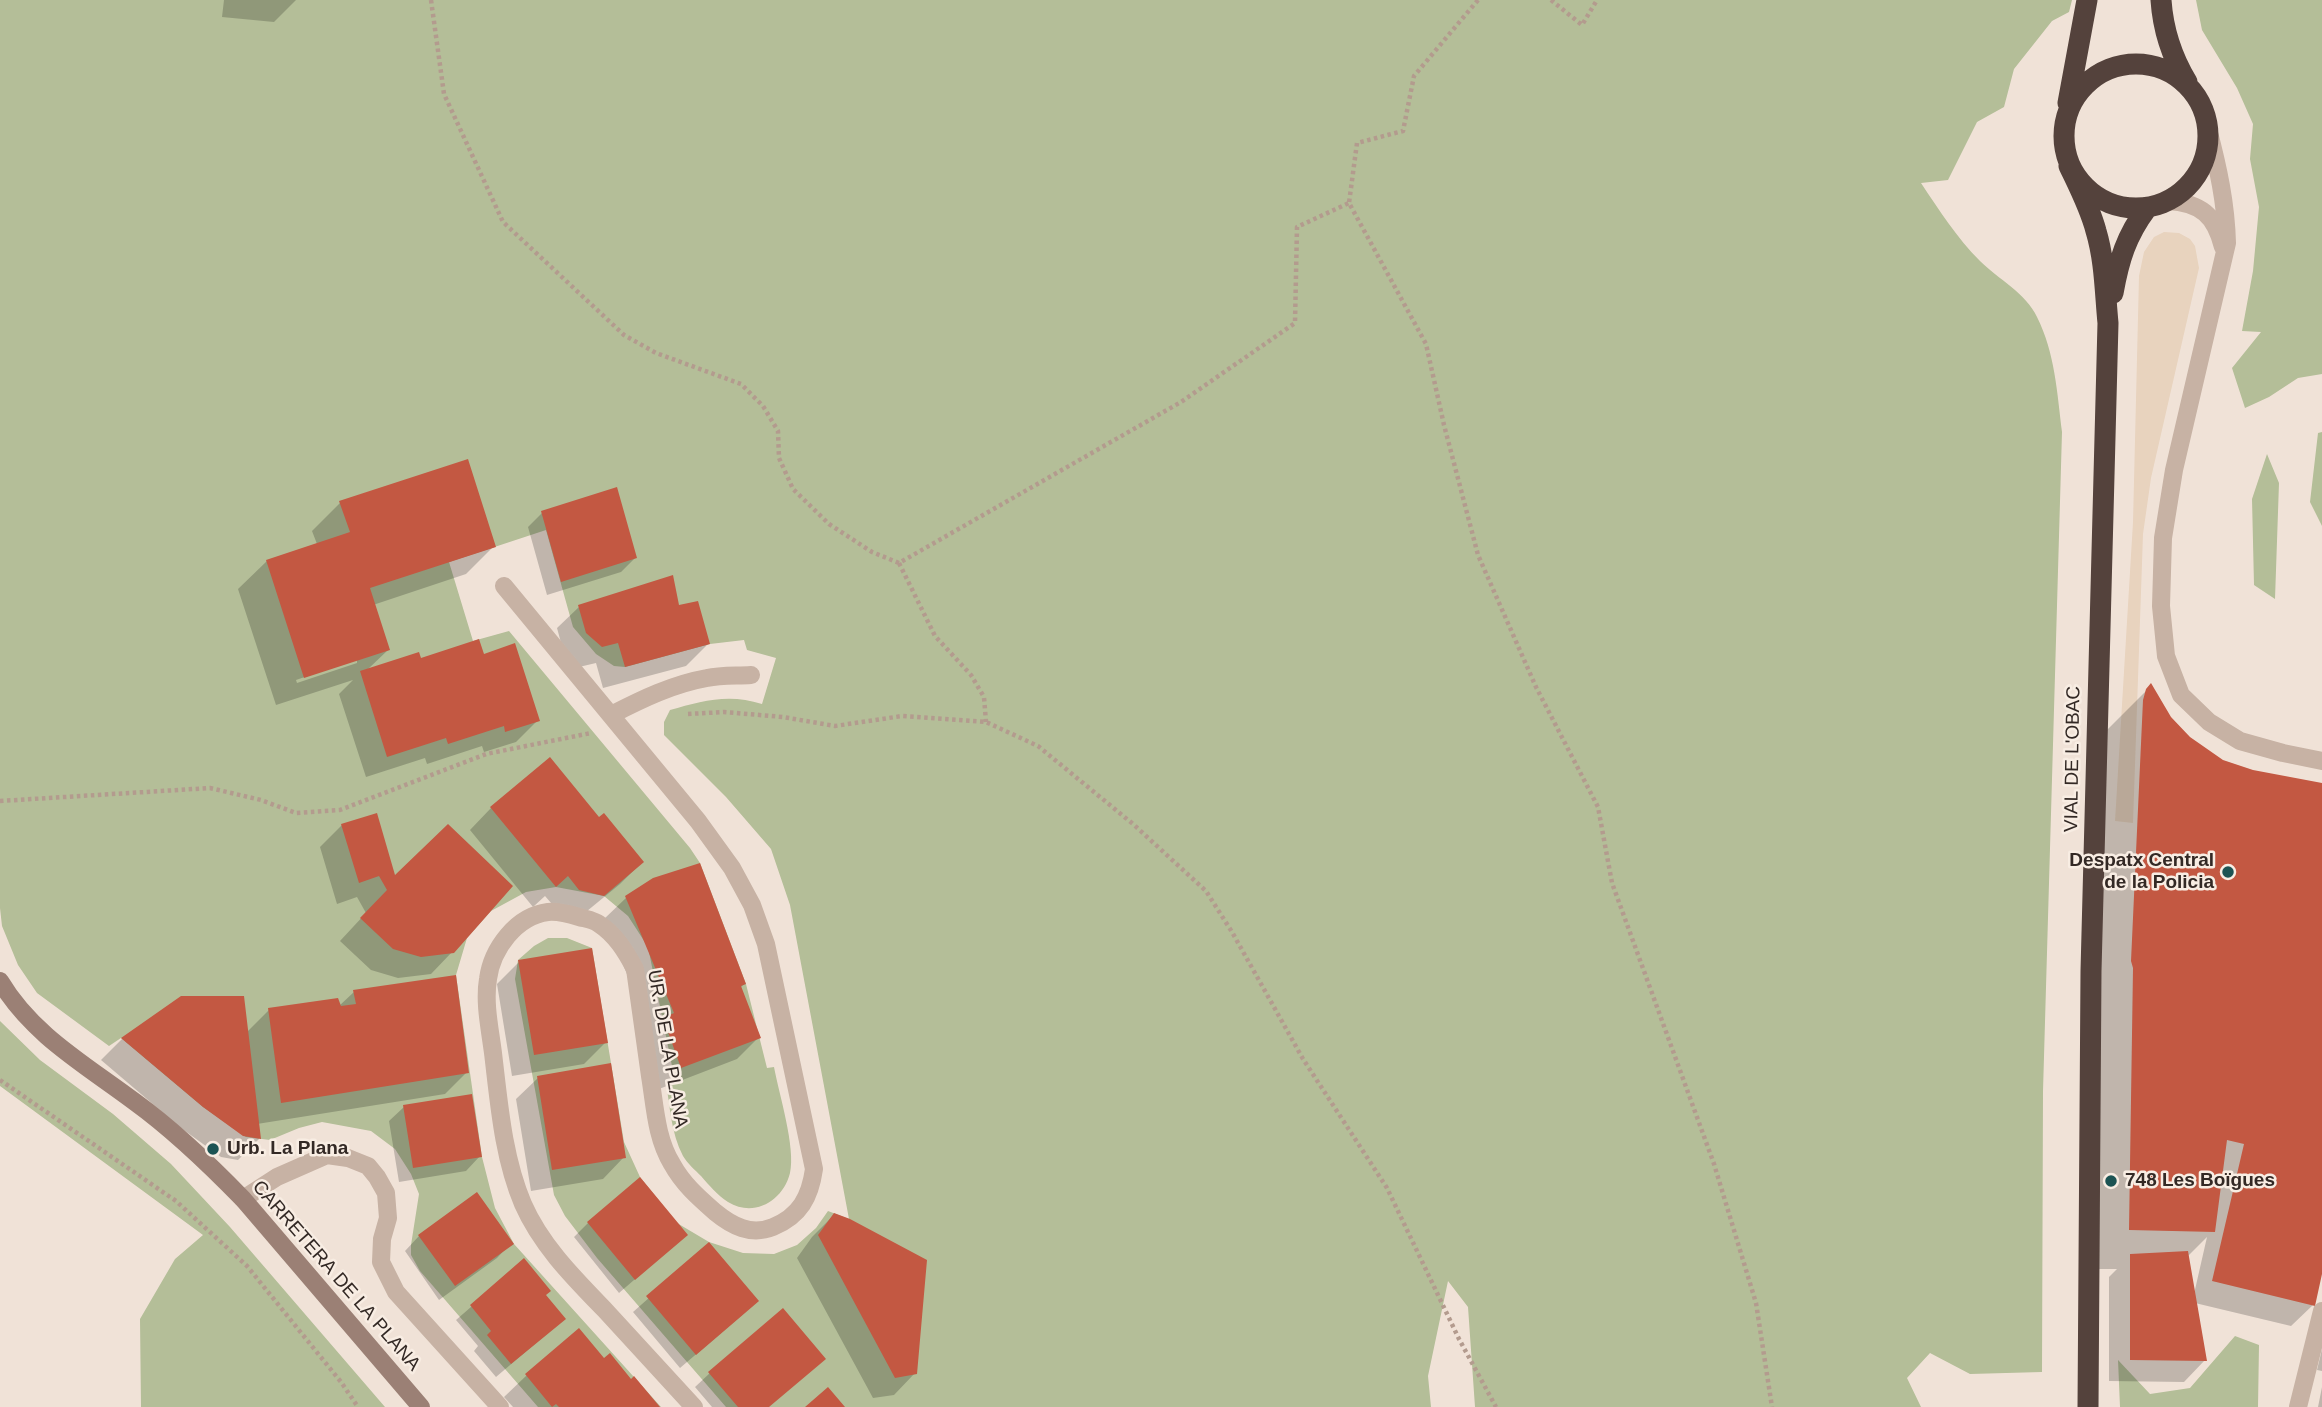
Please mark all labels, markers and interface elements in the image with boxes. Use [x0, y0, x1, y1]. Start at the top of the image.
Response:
street label: VIAL DE L'OBAC [2060, 686, 2086, 832]
place label: Despatx Central de la Policia [2069, 850, 2214, 894]
marker: Despatx Central de la Policia [2220, 864, 2236, 880]
street label: UR. DE LA PLANA [642, 968, 692, 1130]
place label: Urb. La Plana [227, 1138, 348, 1160]
marker: Urb. La Plana [205, 1141, 221, 1157]
place label: 748 Les Boïgues [2125, 1170, 2275, 1192]
marker: 748 Les Boïgues [2103, 1173, 2119, 1189]
street label: CARRETERA DE LA PLANA [247, 1176, 425, 1376]

